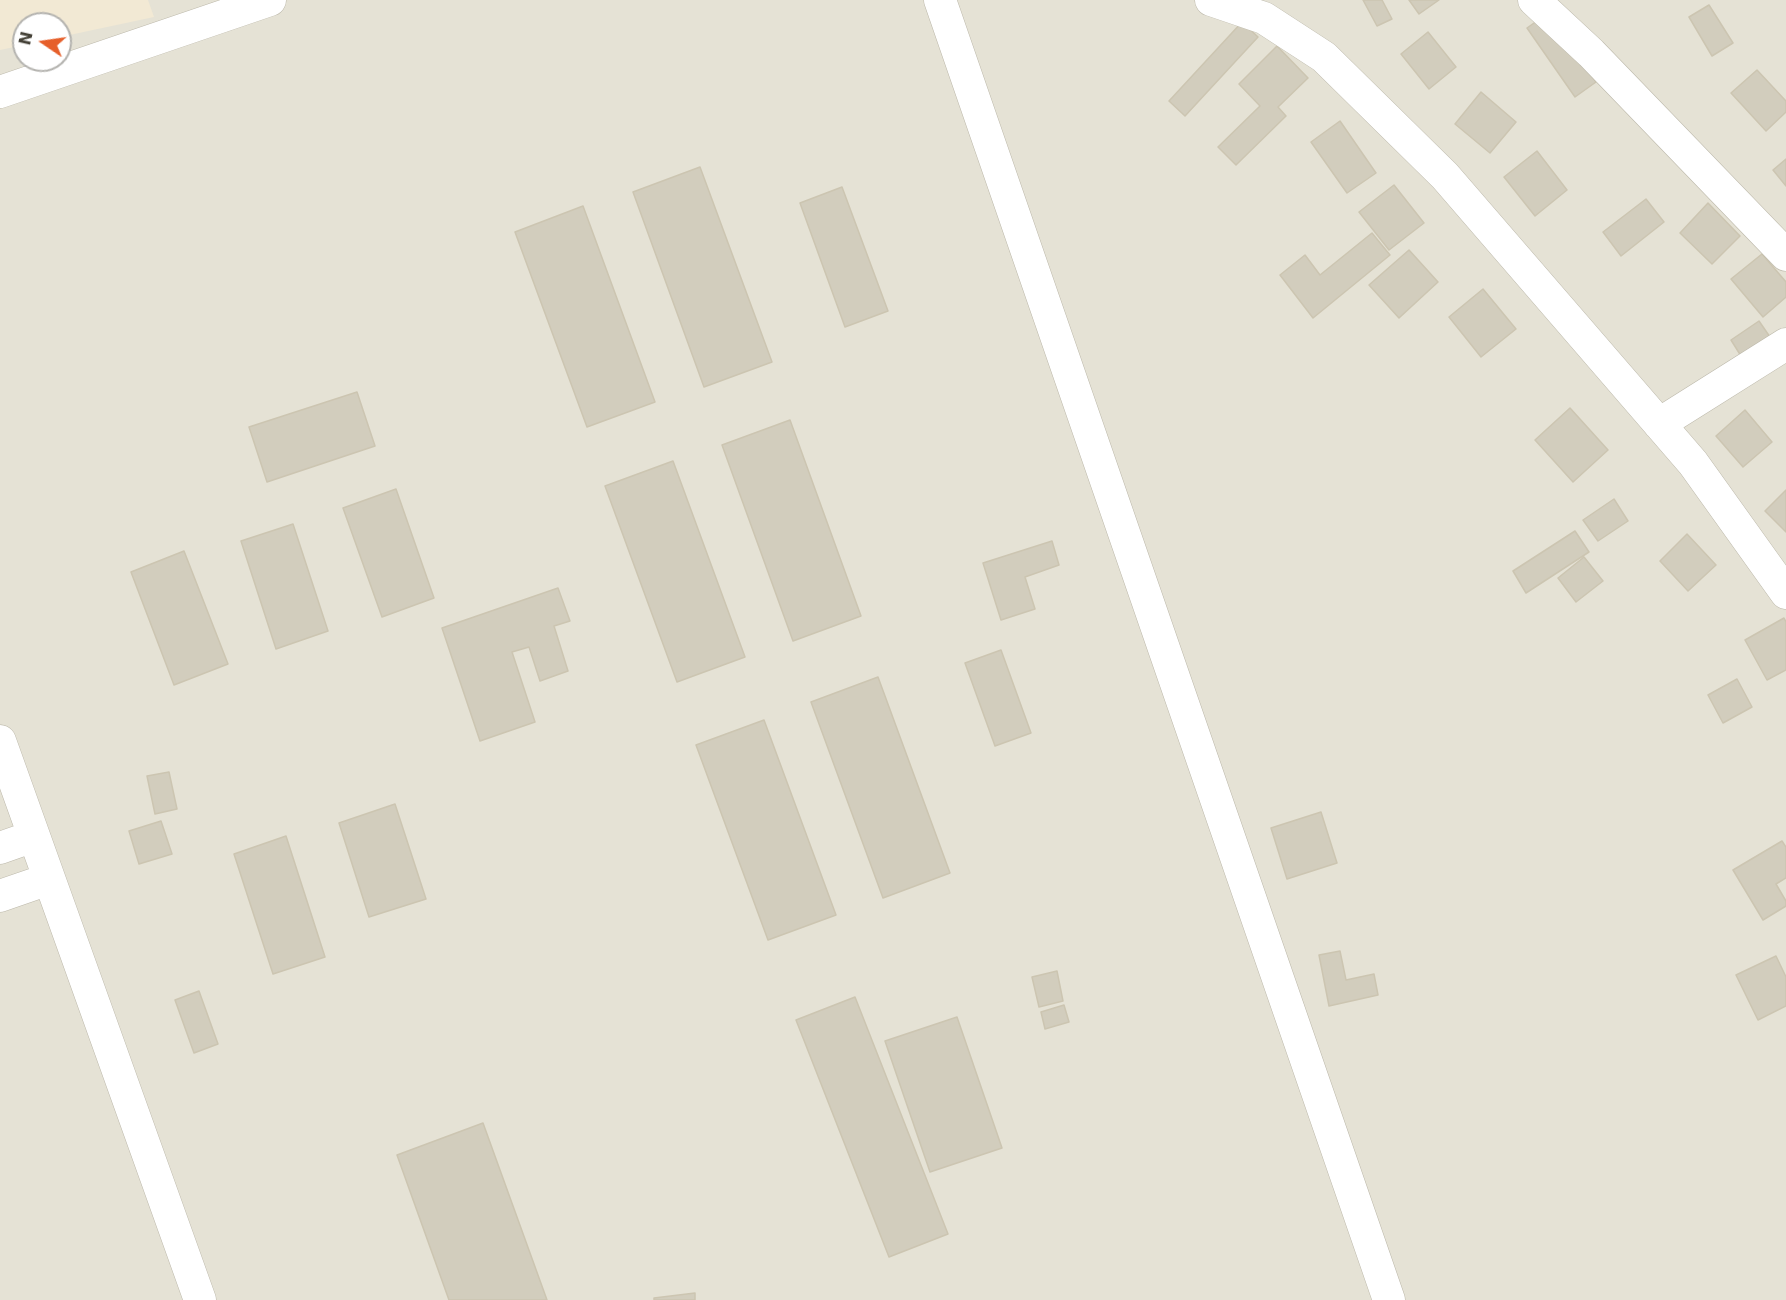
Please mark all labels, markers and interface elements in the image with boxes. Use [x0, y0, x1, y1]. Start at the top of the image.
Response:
north arrow [12, 12, 72, 72]
text: N [15, 30, 37, 47]

